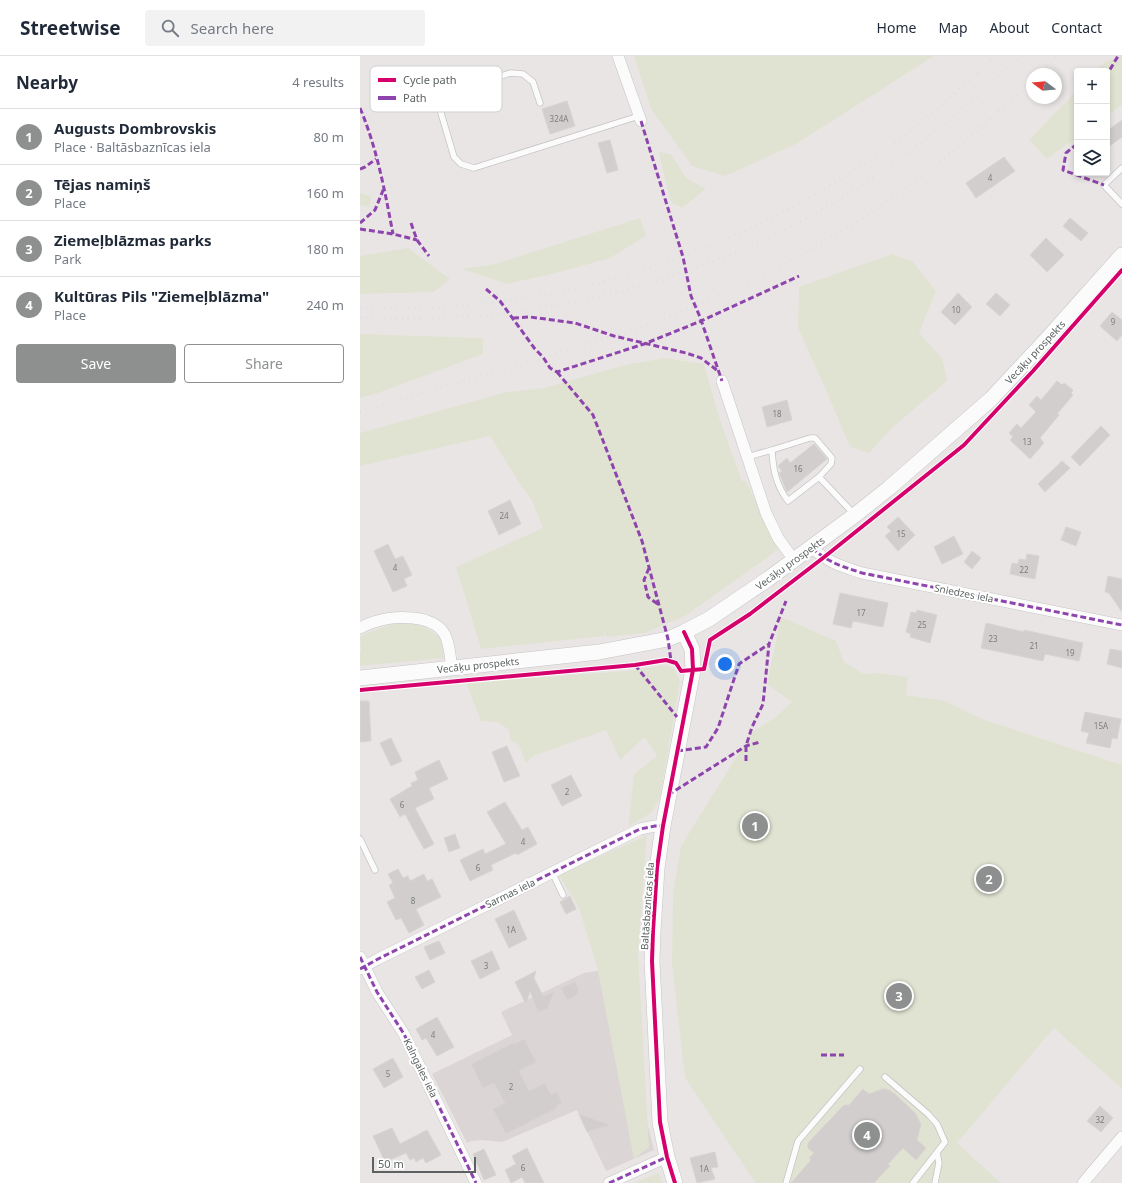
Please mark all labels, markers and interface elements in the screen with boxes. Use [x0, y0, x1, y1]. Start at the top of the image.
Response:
search box [145, 10, 425, 46]
text: Streetwise [20, 15, 121, 41]
icon: search [159, 17, 181, 39]
text: Search here [191, 18, 274, 38]
text: Home [877, 18, 916, 37]
text: Map [938, 18, 968, 37]
text: About [990, 18, 1029, 37]
text: Contact [1051, 18, 1102, 37]
legend [370, 66, 502, 112]
north arrow [1026, 68, 1062, 104]
map controls [1074, 68, 1110, 176]
button: + [1074, 68, 1110, 104]
text: Nearby [16, 71, 78, 94]
text: Cycle path [403, 72, 456, 87]
text: 4 results [292, 73, 344, 91]
text: Path [403, 90, 427, 105]
button: − [1074, 104, 1110, 140]
house number: 324A [550, 113, 569, 124]
text: Augusts Dombrovskis [54, 118, 216, 138]
text: 1 [25, 128, 33, 146]
text: 80 m [314, 128, 344, 146]
text: Place · Baltāsbaznīcas iela [54, 138, 211, 156]
button: layers [1074, 140, 1110, 176]
house number: 4 [988, 172, 993, 183]
text: Tējas namiņš [54, 174, 151, 194]
text: 2 [25, 184, 33, 202]
text: 160 m [306, 184, 344, 202]
text: Place [54, 194, 86, 212]
text: Ziemeļblāzmas parks [54, 230, 212, 250]
text: 3 [25, 240, 33, 258]
text: 180 m [306, 240, 344, 258]
text: Park [54, 250, 81, 268]
text: Kultūras Pils "Ziemeļblāzma" [54, 286, 269, 306]
text: 4 [25, 296, 33, 314]
text: 240 m [306, 296, 344, 314]
house number: 10 [951, 304, 961, 315]
text: Place [54, 306, 86, 324]
house number: 9 [1111, 316, 1116, 327]
street label: Vecāķu prospekts [1002, 317, 1068, 387]
button: Save [16, 344, 176, 383]
button: Share [184, 344, 344, 383]
house number: 18 [772, 408, 782, 419]
house number: 13 [1022, 436, 1032, 447]
house number: 16 [793, 463, 803, 474]
house number: 24 [499, 510, 509, 521]
house number: 15 [896, 528, 906, 539]
street label: Vecāķu prospekts [753, 533, 828, 593]
house number: 4 [393, 562, 398, 573]
house number: 22 [1019, 564, 1029, 575]
street label: Sniedzes iela [933, 580, 995, 606]
house number: 17 [856, 607, 866, 618]
house number: 25 [917, 619, 927, 630]
house number: 23 [988, 633, 998, 644]
house number: 21 [1029, 640, 1039, 651]
house number: 19 [1065, 647, 1075, 658]
street label: Vecāķu prospekts [436, 654, 520, 676]
your location [715, 654, 735, 674]
house number: 15A [1094, 720, 1109, 731]
house number: 2 [565, 786, 570, 797]
house number: 6 [400, 799, 405, 810]
pin: 1 [742, 811, 768, 841]
house number: 4 [521, 836, 526, 847]
house number: 6 [476, 862, 481, 873]
street label: Baltāsbaznīcas iela [637, 862, 657, 950]
pin: 2 [976, 864, 1002, 894]
street label: Sarmas iela [483, 875, 537, 911]
house number: 8 [411, 895, 416, 906]
house number: 1A [506, 924, 517, 935]
house number: 3 [484, 960, 489, 971]
pin: 3 [886, 981, 912, 1011]
house number: 4 [431, 1029, 436, 1040]
street label: Kalngales iela [401, 1036, 441, 1100]
house number: 5 [386, 1068, 391, 1079]
house number: 2 [509, 1081, 514, 1092]
house number: 32 [1095, 1114, 1105, 1125]
pin: 4 [854, 1120, 880, 1150]
scale bar [372, 1155, 476, 1174]
text: 50 m [378, 1156, 404, 1171]
house number: 6 [521, 1162, 526, 1173]
house number: 1A [699, 1163, 710, 1174]

